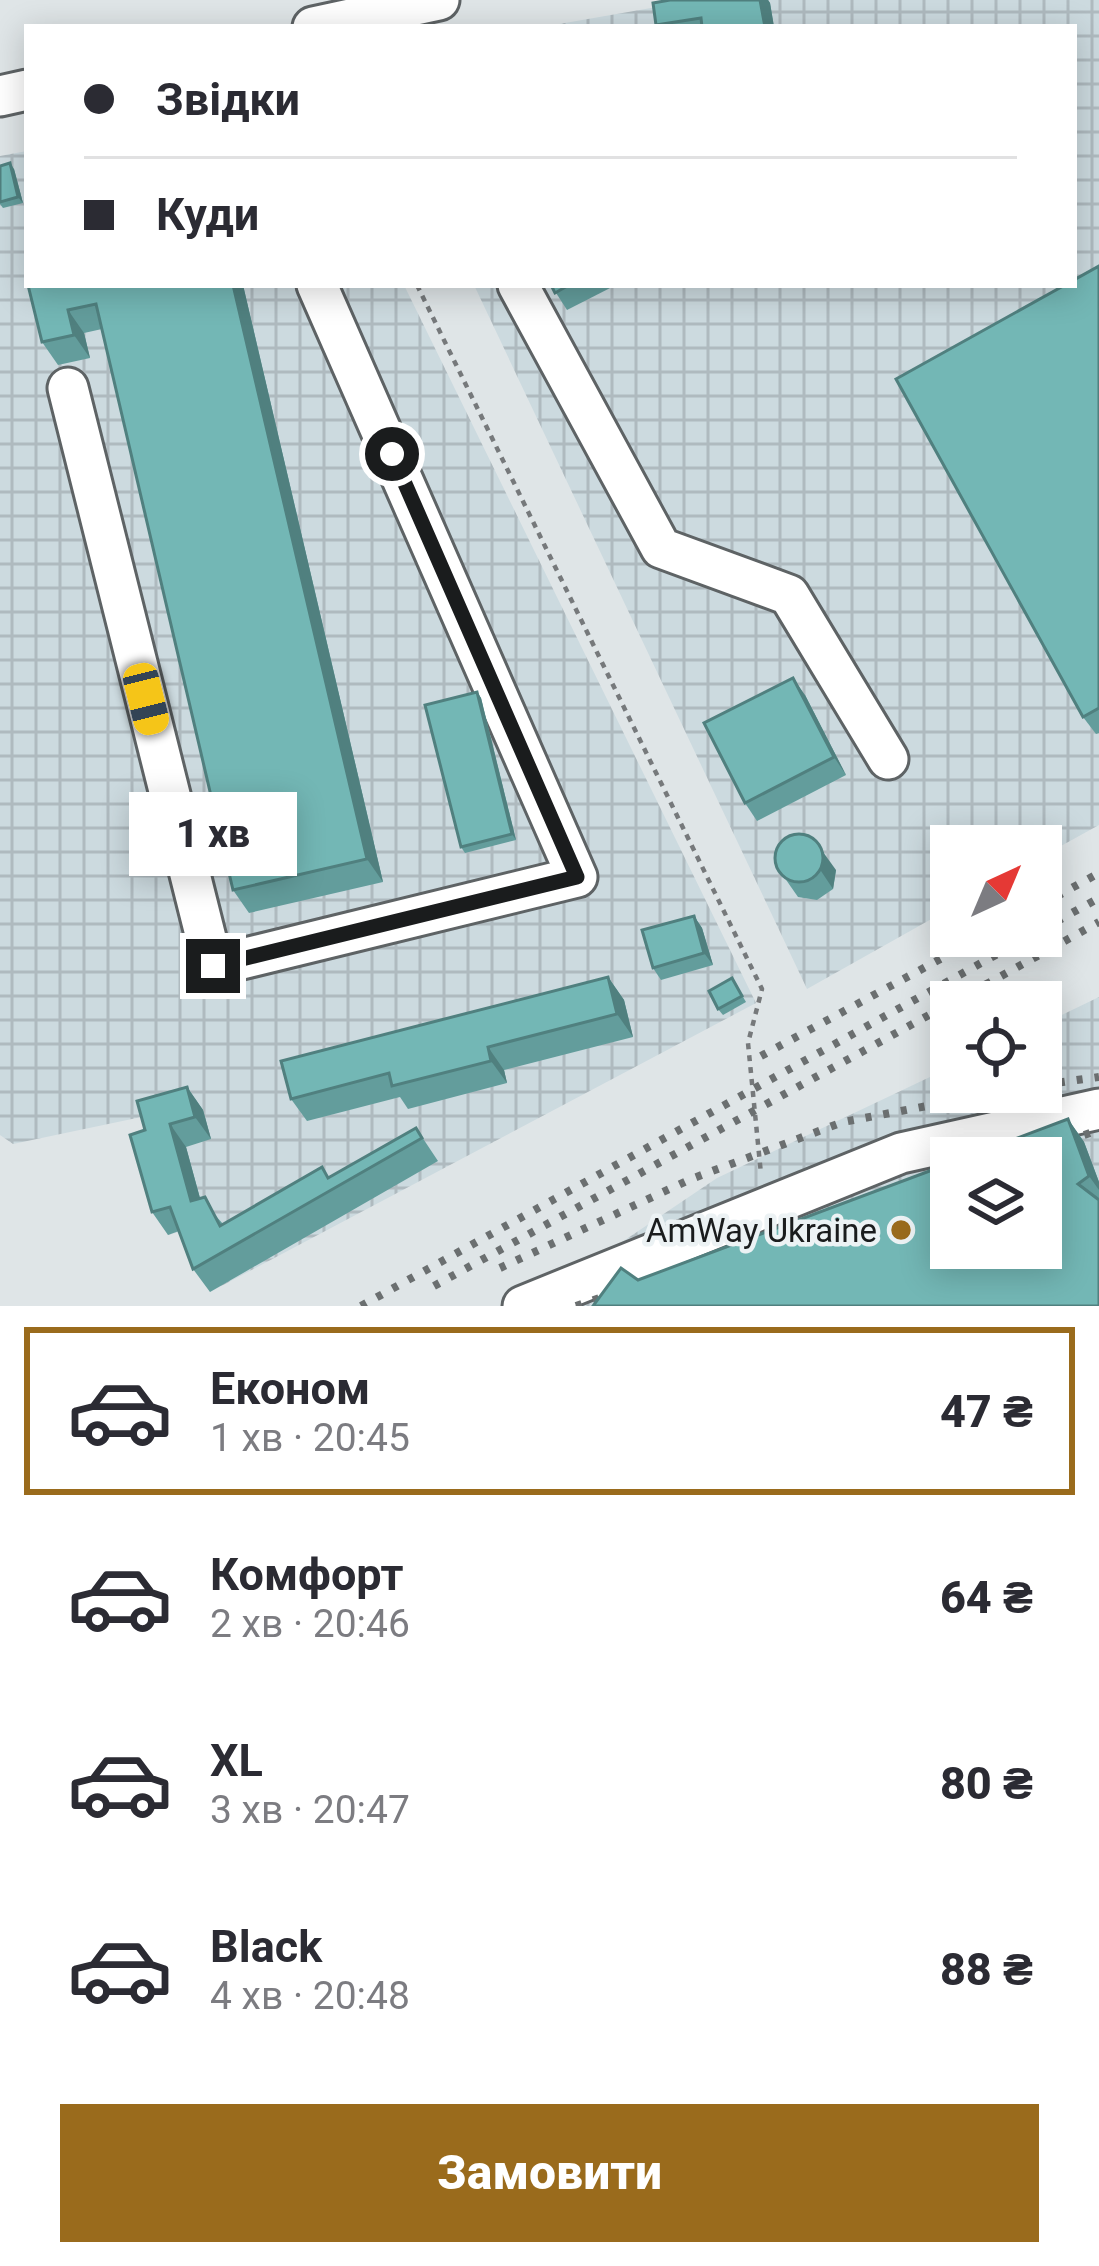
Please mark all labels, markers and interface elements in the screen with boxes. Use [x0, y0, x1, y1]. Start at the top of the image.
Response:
text: Звідки [156, 73, 300, 126]
text: Куди [156, 188, 259, 241]
route start [365, 427, 419, 481]
car [120, 660, 172, 738]
callout: 1 хв [129, 792, 297, 876]
text: 1 хв [176, 811, 250, 857]
north arrow [930, 825, 1062, 957]
map controls [930, 825, 1062, 1269]
route end [186, 939, 240, 993]
button: locate [930, 981, 1062, 1113]
button: layers [930, 1137, 1062, 1269]
place label: AmWay Ukraine [646, 1211, 877, 1250]
marker: AmWay Ukraine [888, 1217, 914, 1243]
icon: car [66, 1357, 174, 1465]
text: Економ [210, 1362, 370, 1415]
text: 47 ₴ [940, 1385, 1033, 1438]
text: 1 хв · 20:45 [210, 1415, 410, 1461]
icon: car [66, 1543, 174, 1651]
text: Комфорт [210, 1548, 403, 1601]
text: 64 ₴ [940, 1571, 1033, 1624]
text: 2 хв · 20:46 [210, 1601, 410, 1647]
icon: car [66, 1729, 174, 1837]
text: XL [210, 1734, 263, 1787]
text: 80 ₴ [940, 1757, 1033, 1810]
text: 3 хв · 20:47 [210, 1787, 410, 1833]
icon: car [66, 1915, 174, 2023]
text: Black [210, 1920, 322, 1973]
text: 88 ₴ [940, 1943, 1033, 1996]
text: 4 хв · 20:48 [210, 1973, 410, 2019]
button: Замовити [60, 2104, 1039, 2242]

